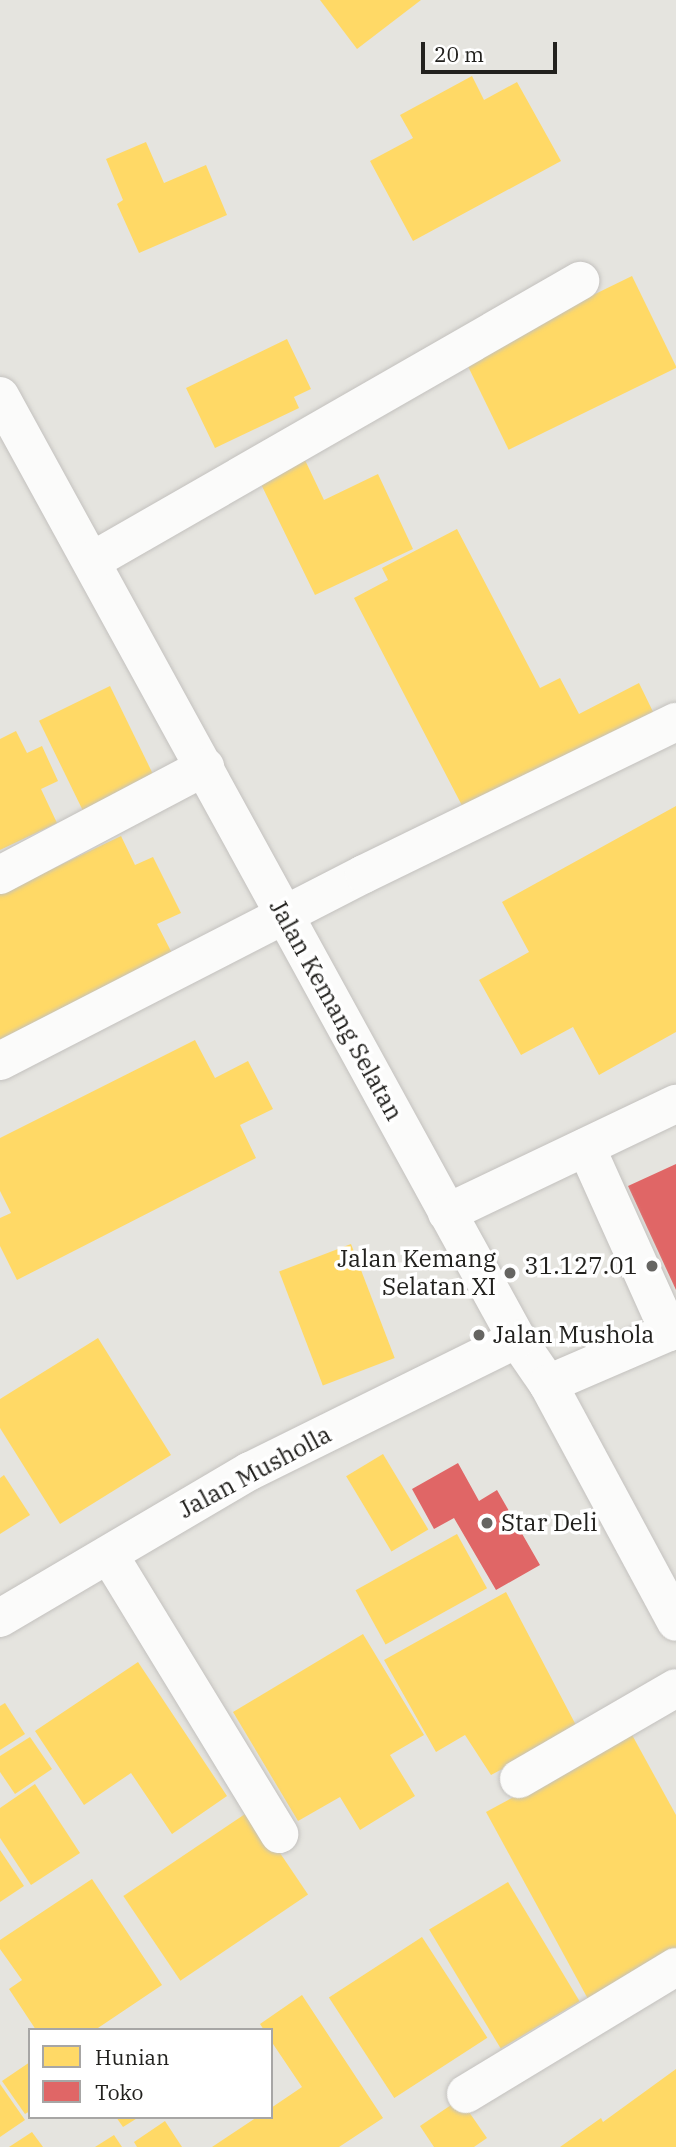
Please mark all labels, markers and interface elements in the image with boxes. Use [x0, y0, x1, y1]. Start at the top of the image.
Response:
scale bar [424, 28, 560, 72]
text: 20 m [434, 40, 484, 68]
street label: Jalan Kemang Selatan [263, 894, 409, 1126]
place label: Jalan Kemang Selatan XI [337, 1245, 496, 1301]
place label: 31.127.01 [524, 1252, 638, 1280]
marker: 31.127.01 [644, 1258, 660, 1274]
marker: Jalan Kemang Selatan XI [502, 1265, 518, 1281]
place label: Jalan Mushola [493, 1321, 654, 1349]
marker: Jalan Mushola [471, 1327, 487, 1343]
street label: Jalan Musholla [174, 1420, 336, 1524]
place label: Star Deli [501, 1509, 597, 1537]
marker: Star Deli [479, 1515, 495, 1531]
legend [28, 2028, 273, 2119]
text: Hunian [95, 2043, 169, 2071]
text: Toko [95, 2078, 143, 2106]

